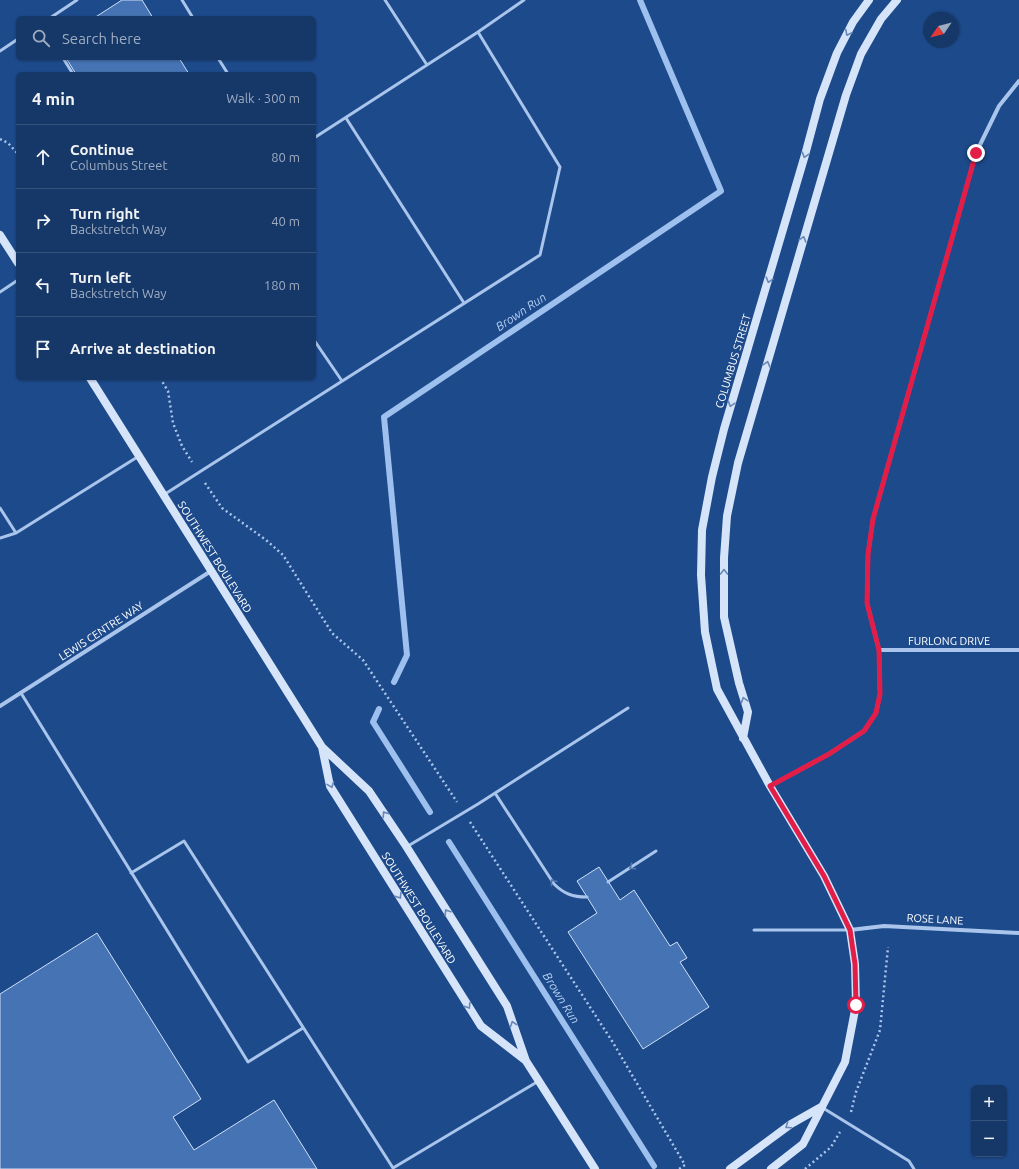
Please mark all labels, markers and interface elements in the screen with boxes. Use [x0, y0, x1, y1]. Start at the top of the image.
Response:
north arrow [923, 12, 959, 48]
search box [16, 16, 316, 60]
icon: search [30, 27, 52, 49]
one-way arrow [845, 28, 853, 36]
text: Search here [62, 30, 141, 47]
text: 4 min [32, 89, 75, 108]
text: Walk · 300 m [226, 91, 300, 105]
text: Continue [70, 141, 134, 158]
route end [967, 144, 985, 162]
icon: ahead [32, 146, 54, 168]
text: 80 m [271, 150, 300, 164]
one-way arrow [801, 151, 810, 158]
text: Columbus Street [70, 158, 168, 172]
text: Turn right [70, 205, 140, 222]
icon: right [32, 210, 54, 232]
text: 40 m [271, 214, 300, 228]
text: Backstretch Way [70, 222, 167, 236]
one-way arrow [798, 236, 807, 243]
text: Turn left [70, 269, 131, 286]
icon: left [32, 274, 54, 296]
one-way arrow [765, 276, 774, 283]
text: 180 m [264, 278, 300, 292]
text: Backstretch Way [70, 286, 167, 300]
water label: Brown Run [493, 290, 548, 333]
street label: COLUMBUS STREET [713, 313, 753, 409]
icon: arrive [32, 338, 54, 360]
text: Arrive at destination [70, 340, 216, 357]
one-way arrow [762, 361, 771, 368]
one-way arrow [727, 401, 736, 408]
street label: SOUTHWEST BOULEVARD [176, 499, 254, 615]
one-way arrow [720, 569, 728, 575]
street label: LEWIS CENTRE WAY [57, 599, 146, 663]
street label: FURLONG DRIVE [908, 635, 990, 647]
one-way arrow [740, 697, 749, 704]
one-way arrow [326, 782, 334, 789]
one-way arrow [382, 811, 389, 818]
street label: SOUTHWEST BOULEVARD [380, 850, 458, 966]
one-way arrow [629, 862, 636, 869]
one-way arrow [551, 880, 558, 887]
one-way arrow [394, 892, 402, 899]
one-way arrow [445, 909, 452, 916]
street label: ROSE LANE [906, 912, 964, 926]
water label: Brown Run [541, 970, 582, 1026]
route start [847, 996, 865, 1014]
one-way arrow [463, 1002, 471, 1009]
one-way arrow [509, 1020, 518, 1027]
map controls [971, 1085, 1007, 1157]
button: + [971, 1085, 1007, 1121]
one-way arrow [786, 1121, 793, 1128]
button: − [971, 1121, 1007, 1157]

